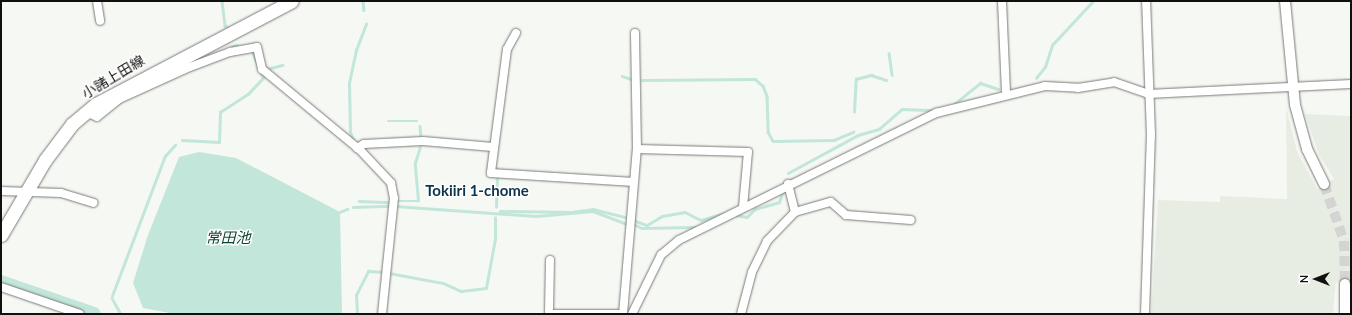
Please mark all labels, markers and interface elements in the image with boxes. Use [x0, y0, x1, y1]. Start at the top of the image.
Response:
street label: 小諸上田線 [79, 52, 147, 102]
district label: Tokiiri 1-chome [425, 182, 529, 200]
water label: 常田池 [206, 229, 250, 247]
north arrow [1296, 259, 1336, 299]
text: N [1297, 275, 1310, 283]

